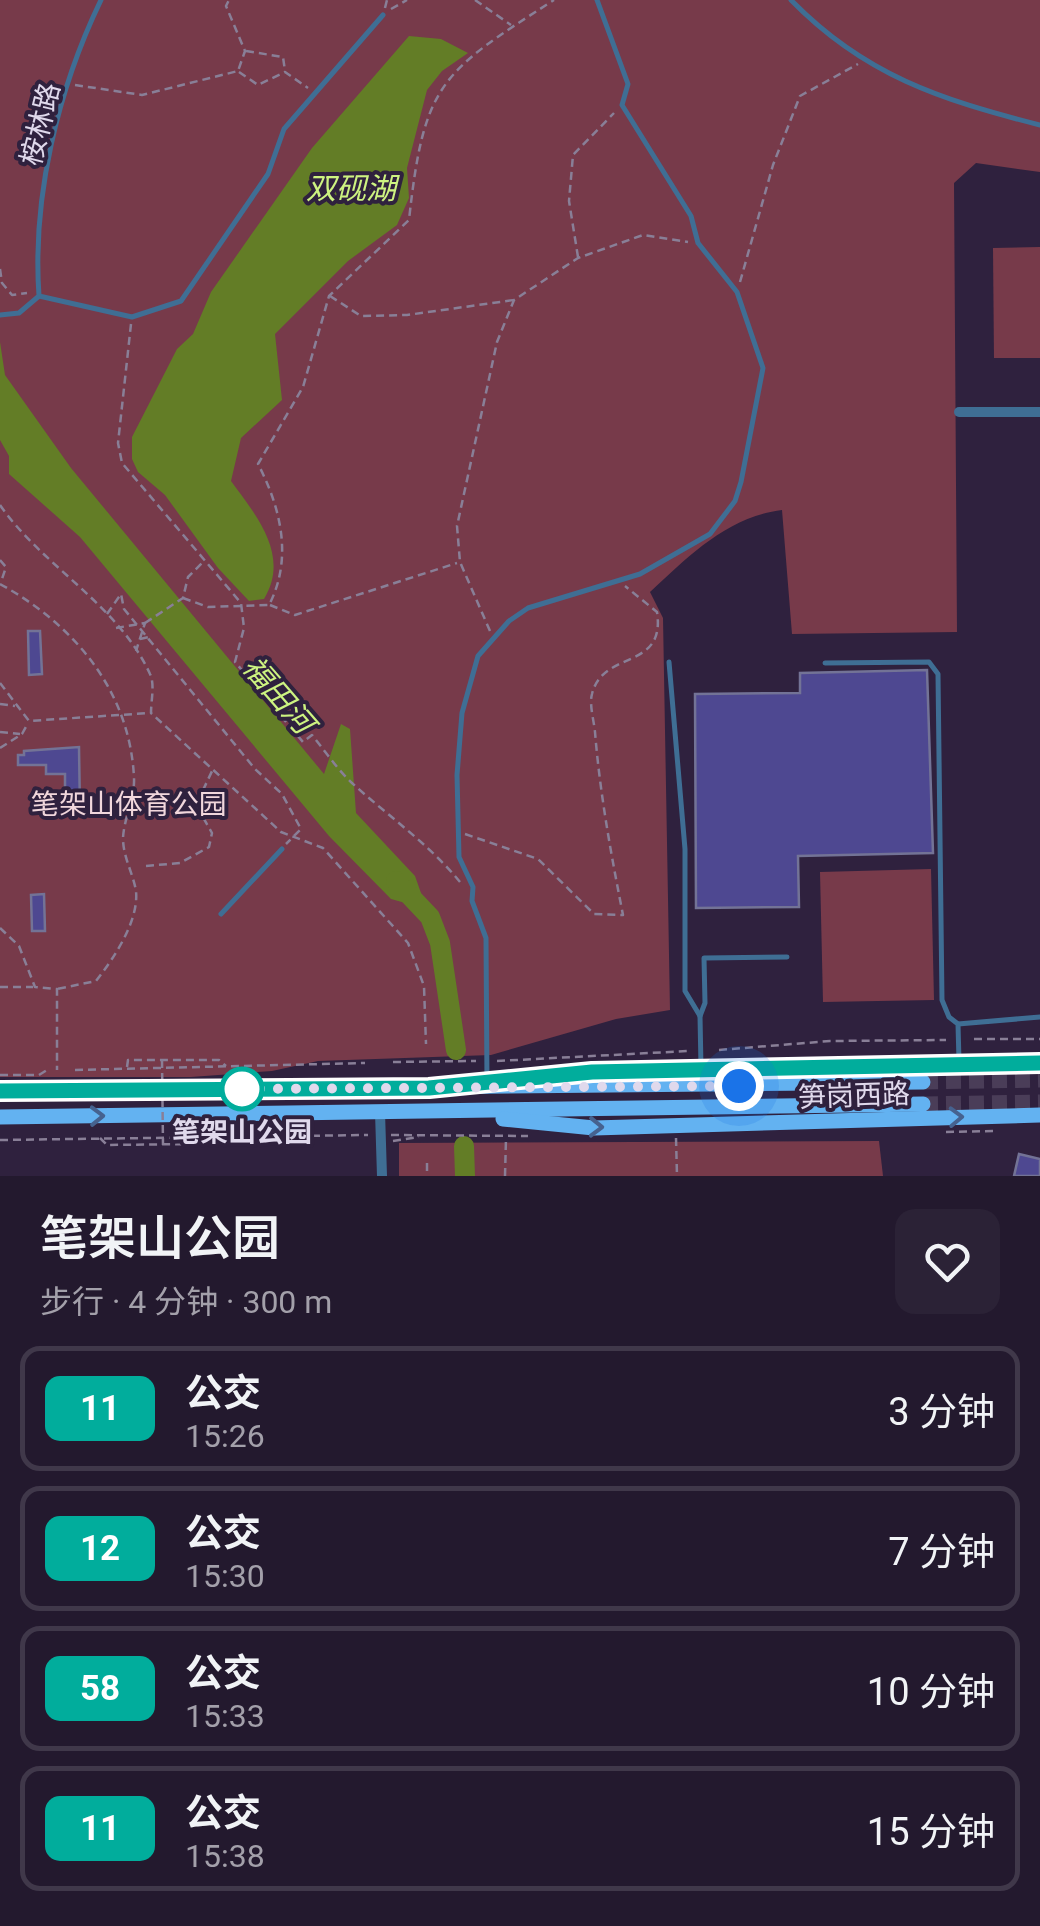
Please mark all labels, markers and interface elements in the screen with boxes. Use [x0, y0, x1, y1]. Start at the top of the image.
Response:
street label: 桉林路 [14, 79, 67, 169]
water label: 双砚湖 [306, 171, 400, 206]
water label: 福田河 [236, 649, 324, 744]
park label: 笔架山体育公园 [31, 788, 227, 821]
your location [714, 1061, 764, 1111]
marker: 笔架山公园 [221, 1068, 263, 1110]
street label: 笋岗西路 [797, 1077, 911, 1114]
one-way arrow [90, 1105, 106, 1127]
one-way arrow [949, 1107, 965, 1128]
place label: 笔架山公园 [172, 1116, 312, 1149]
one-way arrow [589, 1117, 605, 1138]
button: heart [895, 1209, 1000, 1314]
text: 笔架山公园 [40, 1210, 280, 1267]
text: 步行 · 4 分钟 · 300 m [40, 1283, 332, 1321]
text: 公交 [185, 1371, 261, 1415]
text: 11 [80, 1388, 120, 1429]
text: 3 分钟 [888, 1390, 995, 1434]
text: 15:26 [185, 1417, 265, 1455]
text: 公交 [185, 1511, 261, 1555]
text: 12 [80, 1528, 120, 1569]
text: 7 分钟 [888, 1530, 995, 1574]
text: 15:30 [185, 1557, 265, 1595]
text: 公交 [185, 1651, 261, 1695]
text: 58 [80, 1668, 120, 1709]
text: 10 分钟 [867, 1670, 995, 1714]
text: 15:33 [185, 1697, 265, 1735]
text: 公交 [185, 1791, 261, 1835]
text: 11 [80, 1808, 120, 1849]
text: 15 分钟 [867, 1810, 995, 1854]
text: 15:38 [185, 1837, 265, 1875]

